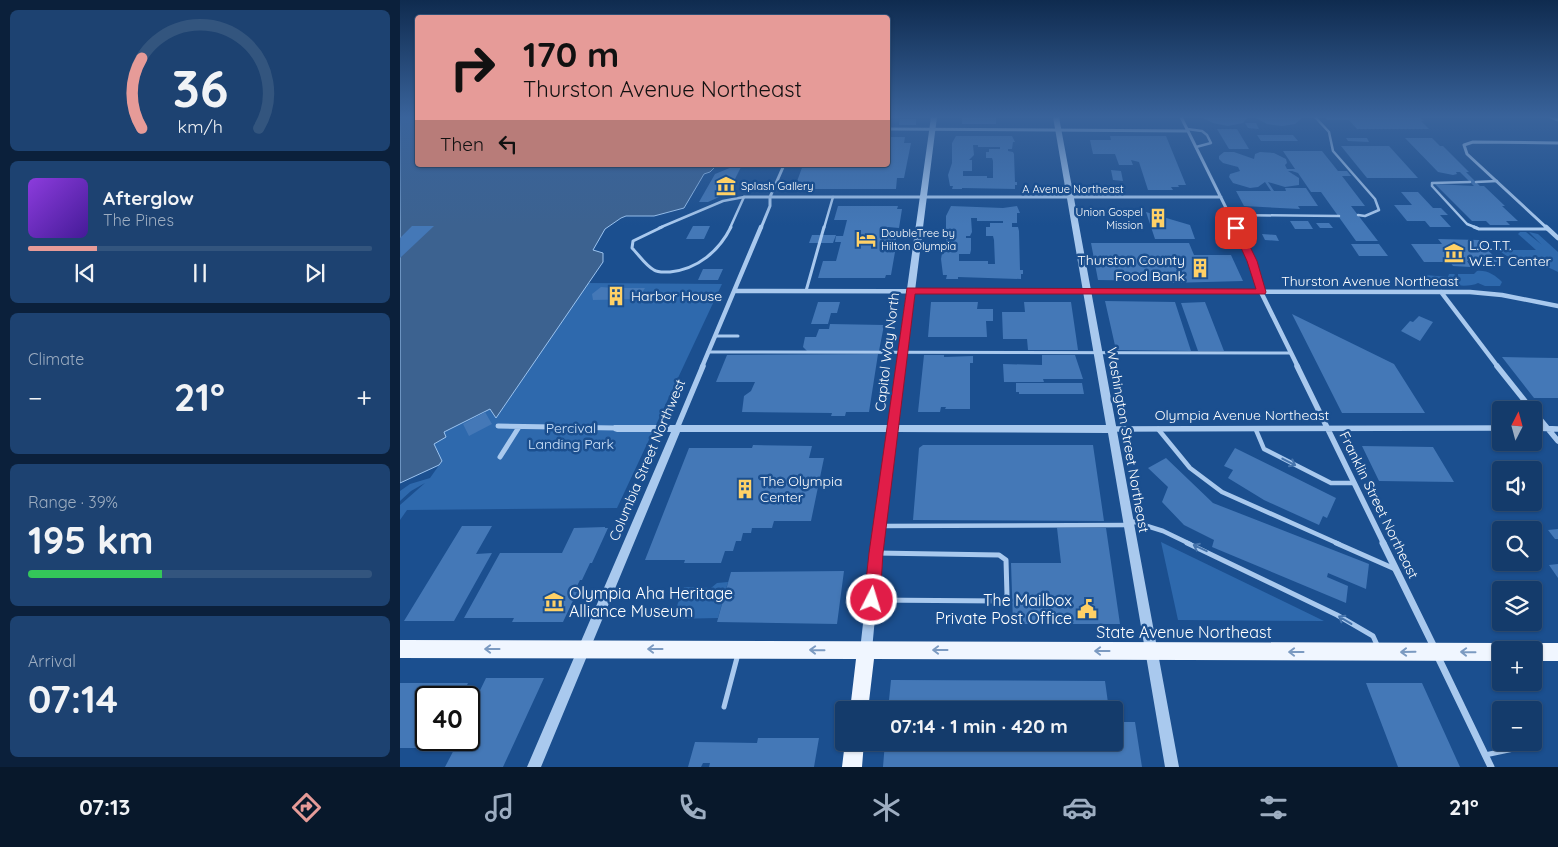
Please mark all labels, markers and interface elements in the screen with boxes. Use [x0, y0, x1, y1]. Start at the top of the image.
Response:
text: 170 m [523, 32, 619, 76]
icon: right [440, 35, 505, 100]
text: 36 [172, 55, 228, 120]
text: Thurston Avenue Northeast [523, 75, 802, 103]
text: km/h [177, 115, 223, 137]
icon: left [494, 130, 522, 158]
text: Then [440, 132, 484, 156]
museum icon: Splash Gallery [715, 175, 737, 197]
place label: Splash Gallery [741, 179, 814, 193]
street label: A Avenue Northeast [1022, 182, 1124, 196]
text: Afterglow [103, 186, 194, 210]
place label: Union Gospel Mission [1076, 205, 1143, 232]
building icon: Union Gospel Mission [1147, 207, 1169, 229]
pin [1215, 207, 1257, 249]
text: The Pines [103, 210, 174, 230]
icon: arrive [1222, 214, 1250, 242]
place label: DoubleTree by Hilton Olympia [881, 226, 956, 253]
hotel icon: DoubleTree by Hilton Olympia [855, 228, 877, 250]
place label: L.O.T.T. W.E.T Center [1469, 236, 1552, 270]
museum icon: L.O.T.T. W.E.T Center [1443, 242, 1465, 264]
place label: Thurston County Food Bank [1077, 251, 1185, 285]
building icon: Thurston County Food Bank [1189, 257, 1211, 279]
icon: previous [71, 259, 99, 287]
icon: pause [186, 259, 214, 287]
icon: next [301, 259, 329, 287]
street label: Thurston Avenue Northeast [1281, 272, 1459, 290]
building icon: Harbor House [605, 285, 627, 307]
place label: Harbor House [631, 287, 722, 305]
street label: Capitol Way North [871, 292, 903, 412]
street label: Washington Street Northeast [1103, 346, 1153, 534]
text: Climate [28, 349, 84, 369]
text: 21° [174, 373, 225, 421]
street label: Columbia Street Northwest [605, 376, 689, 544]
text: − [28, 380, 43, 415]
text: + [356, 380, 372, 415]
north arrow [1492, 401, 1542, 451]
map controls [1492, 401, 1542, 751]
street label: Olympia Avenue Northeast [1155, 406, 1329, 424]
park label: Percival Landing Park [528, 419, 614, 453]
street label: Franklin Street Northeast [1335, 428, 1423, 582]
one-way arrow [1281, 457, 1296, 467]
button: sound [1492, 461, 1542, 511]
place label: The Olympia Center [760, 472, 843, 506]
building icon: The Olympia Center [734, 478, 756, 500]
text: Range · 39% [28, 492, 118, 512]
text: 195 km [28, 516, 154, 564]
button: search [1492, 521, 1542, 571]
one-way arrow [1193, 543, 1208, 553]
position arrow [845, 573, 897, 625]
button: layers [1492, 581, 1542, 631]
place label: Olympia Aha Heritage Alliance Museum [569, 583, 733, 621]
place label: The Mailbox Private Post Office [935, 590, 1072, 628]
museum icon: Olympia Aha Heritage Alliance Museum [543, 591, 565, 613]
public building icon: The Mailbox Private Post Office [1076, 598, 1098, 620]
one-way arrow [1338, 615, 1353, 625]
street label: State Avenue Northeast [1096, 622, 1272, 642]
button: + [1492, 641, 1542, 691]
one-way arrow [484, 644, 500, 654]
one-way arrow [647, 644, 663, 654]
one-way arrow [809, 645, 826, 655]
one-way arrow [932, 645, 948, 655]
one-way arrow [1094, 646, 1110, 656]
one-way arrow [1288, 647, 1304, 657]
one-way arrow [1400, 647, 1416, 656]
one-way arrow [1461, 647, 1477, 657]
text: Arrival [28, 651, 76, 671]
text: 07:14 [28, 675, 118, 723]
speed limit sign: 40 [415, 686, 480, 751]
button: − [1492, 701, 1542, 751]
text: 07:14 · 1 min · 420 m [890, 714, 1068, 738]
icon: directions [289, 790, 324, 825]
icon: music [482, 790, 517, 825]
icon: phone [675, 790, 710, 825]
icon: climate [869, 790, 904, 825]
icon: car [1062, 790, 1097, 825]
icon: filters [1256, 790, 1291, 825]
text: 07:13 [79, 793, 130, 821]
text: 21° [1449, 793, 1479, 821]

